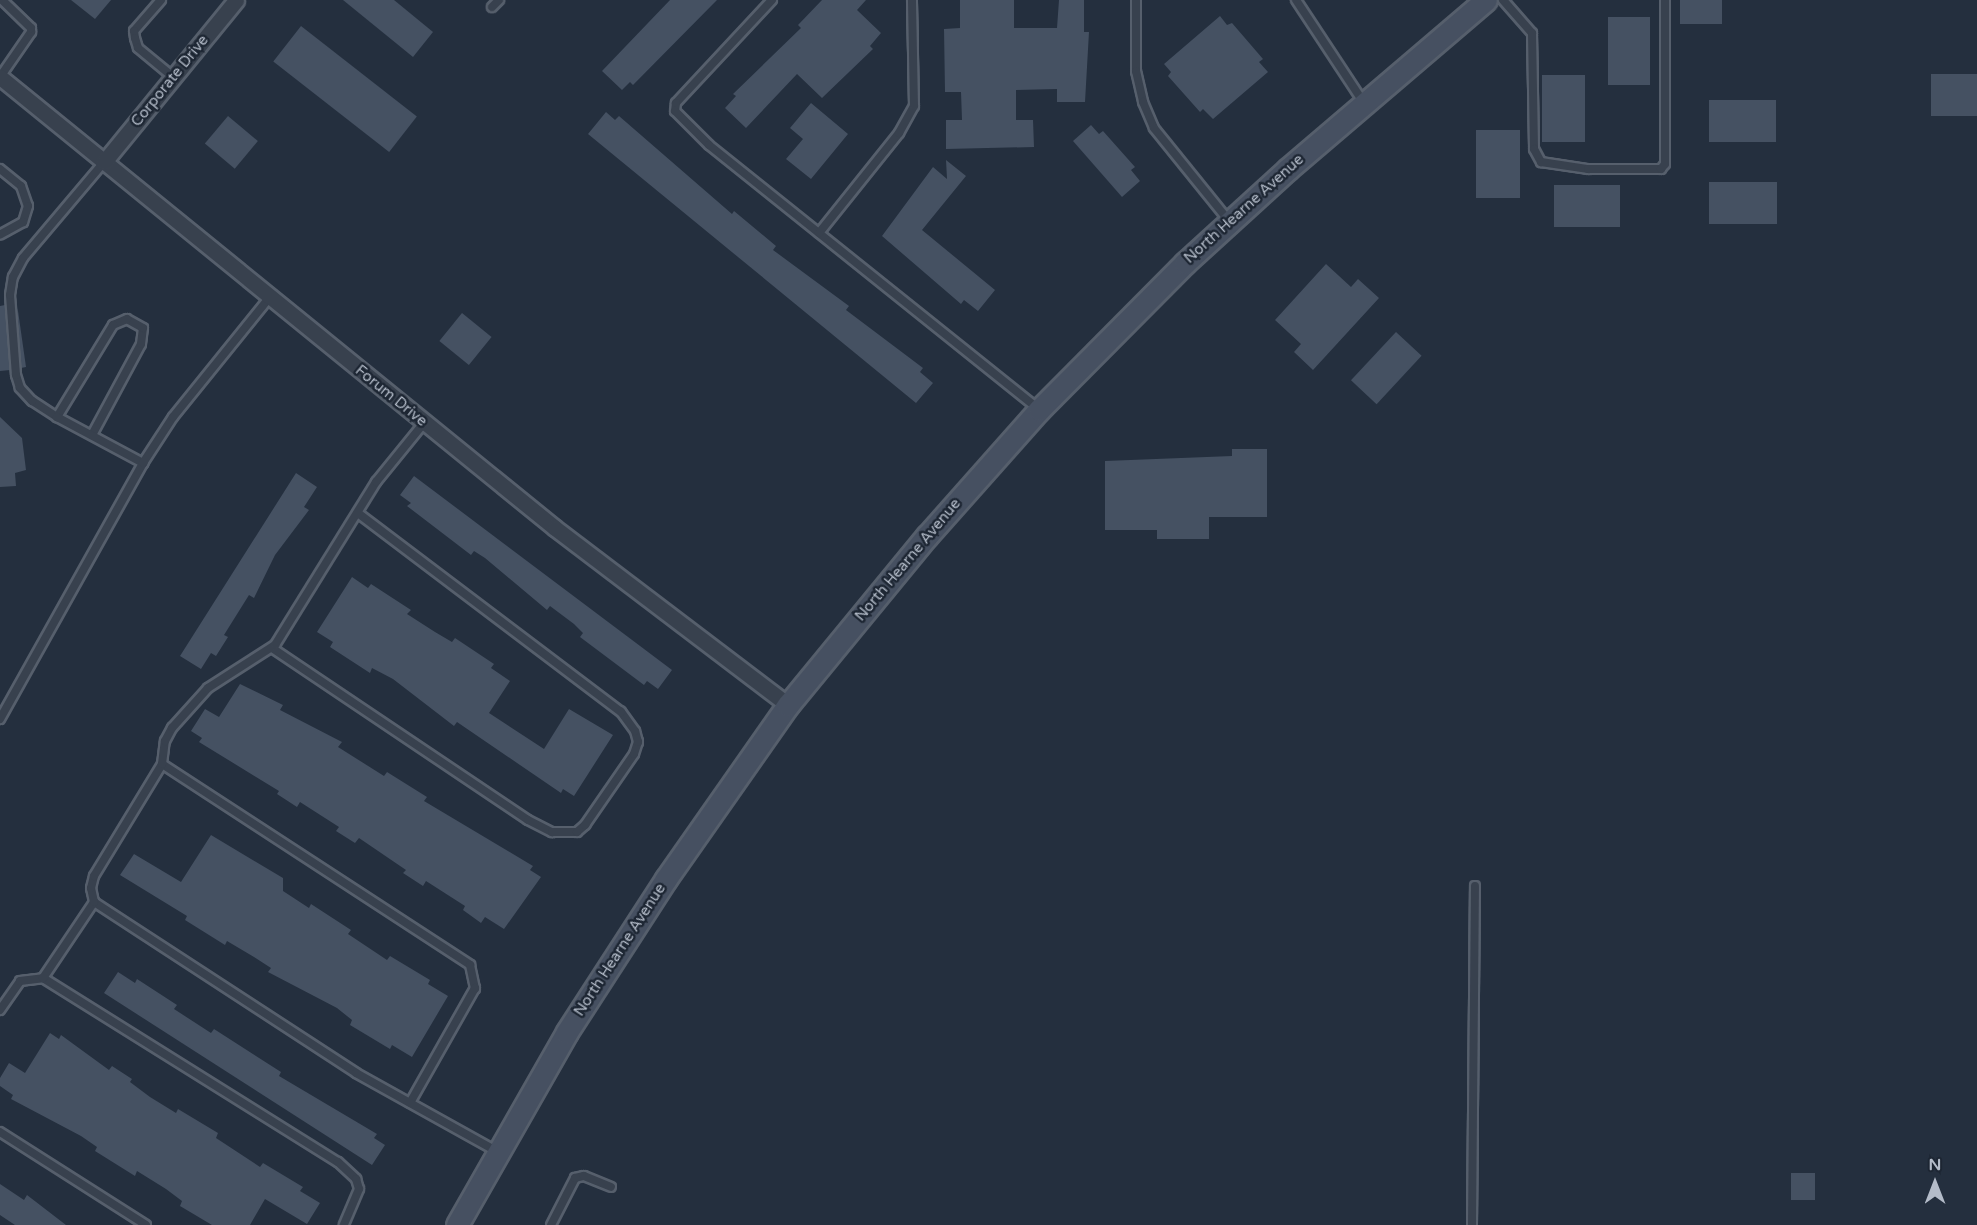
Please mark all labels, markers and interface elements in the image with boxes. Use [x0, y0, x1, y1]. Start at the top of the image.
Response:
street label: Corporate Drive [128, 32, 212, 130]
street label: North Hearne Avenue [1181, 151, 1307, 267]
street label: Forum Drive [351, 362, 431, 430]
street label: North Hearne Avenue [851, 495, 965, 625]
street label: North Hearne Avenue [570, 880, 670, 1020]
north arrow [1905, 1153, 1965, 1213]
text: N [1929, 1155, 1941, 1175]

